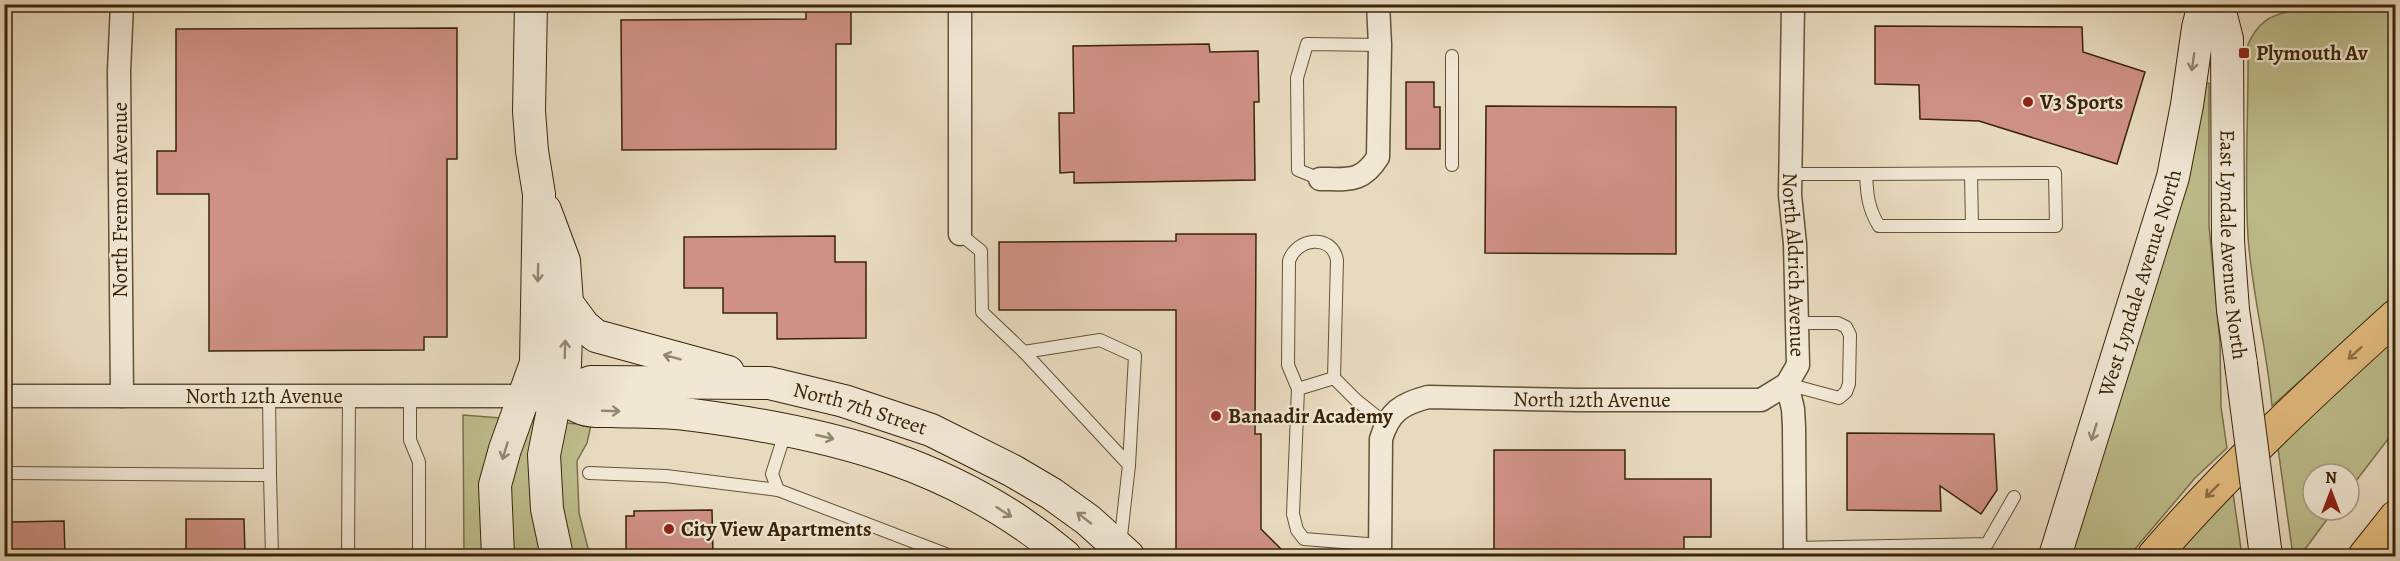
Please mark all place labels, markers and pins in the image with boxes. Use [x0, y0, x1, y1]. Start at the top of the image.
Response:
place label: Plymouth Av [2256, 39, 2368, 67]
marker: Plymouth Av [2237, 46, 2251, 60]
place label: V3 Sports [2039, 88, 2123, 116]
marker: V3 Sports [2021, 95, 2035, 109]
place label: Banaadir Academy [1228, 402, 1394, 430]
marker: Banaadir Academy [1209, 409, 1223, 423]
place label: City View Apartments [681, 515, 872, 543]
marker: City View Apartments [662, 522, 676, 536]

